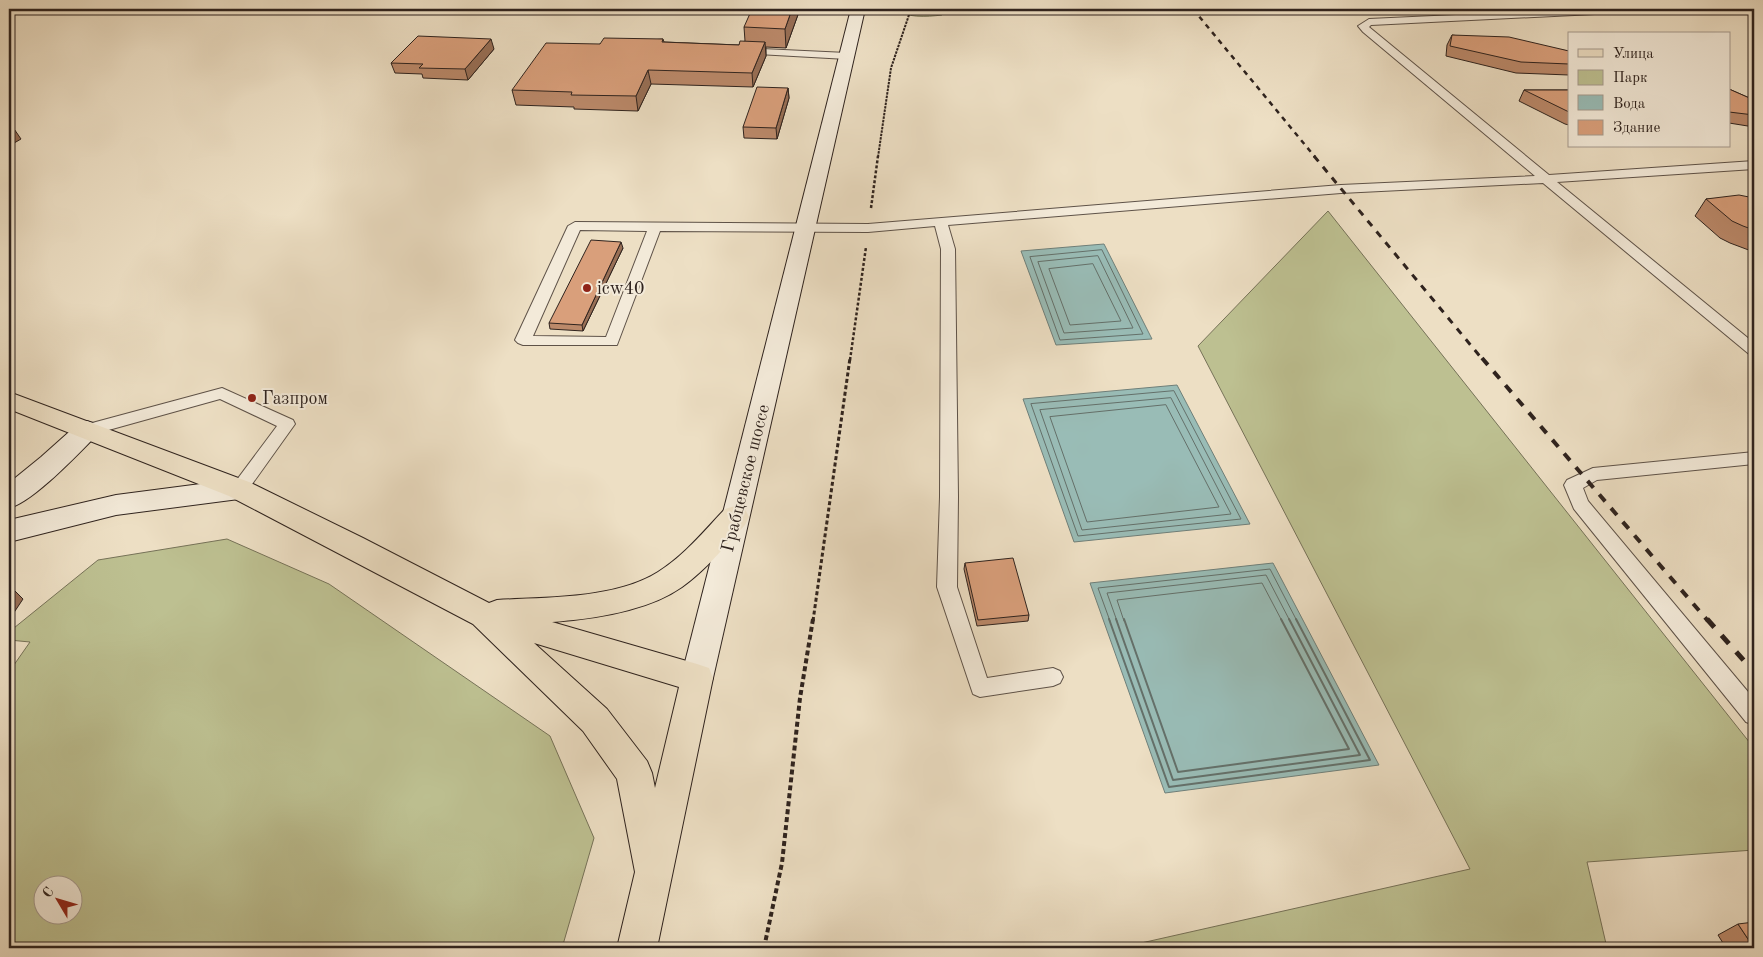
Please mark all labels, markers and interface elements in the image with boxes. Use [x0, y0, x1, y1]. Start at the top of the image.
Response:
legend [1568, 32, 1730, 148]
text: Улица [1613, 47, 1654, 62]
text: Парк [1613, 71, 1648, 86]
text: Вода [1613, 97, 1646, 112]
text: Здание [1613, 121, 1660, 136]
place label: icw40 [597, 280, 645, 298]
marker: icw40 [581, 282, 593, 294]
place label: Газпром [262, 390, 328, 408]
marker: Газпром [246, 392, 258, 404]
street label: Грабцевское шоссе [719, 403, 773, 554]
north arrow [32, 874, 82, 924]
text: С [40, 885, 57, 901]

